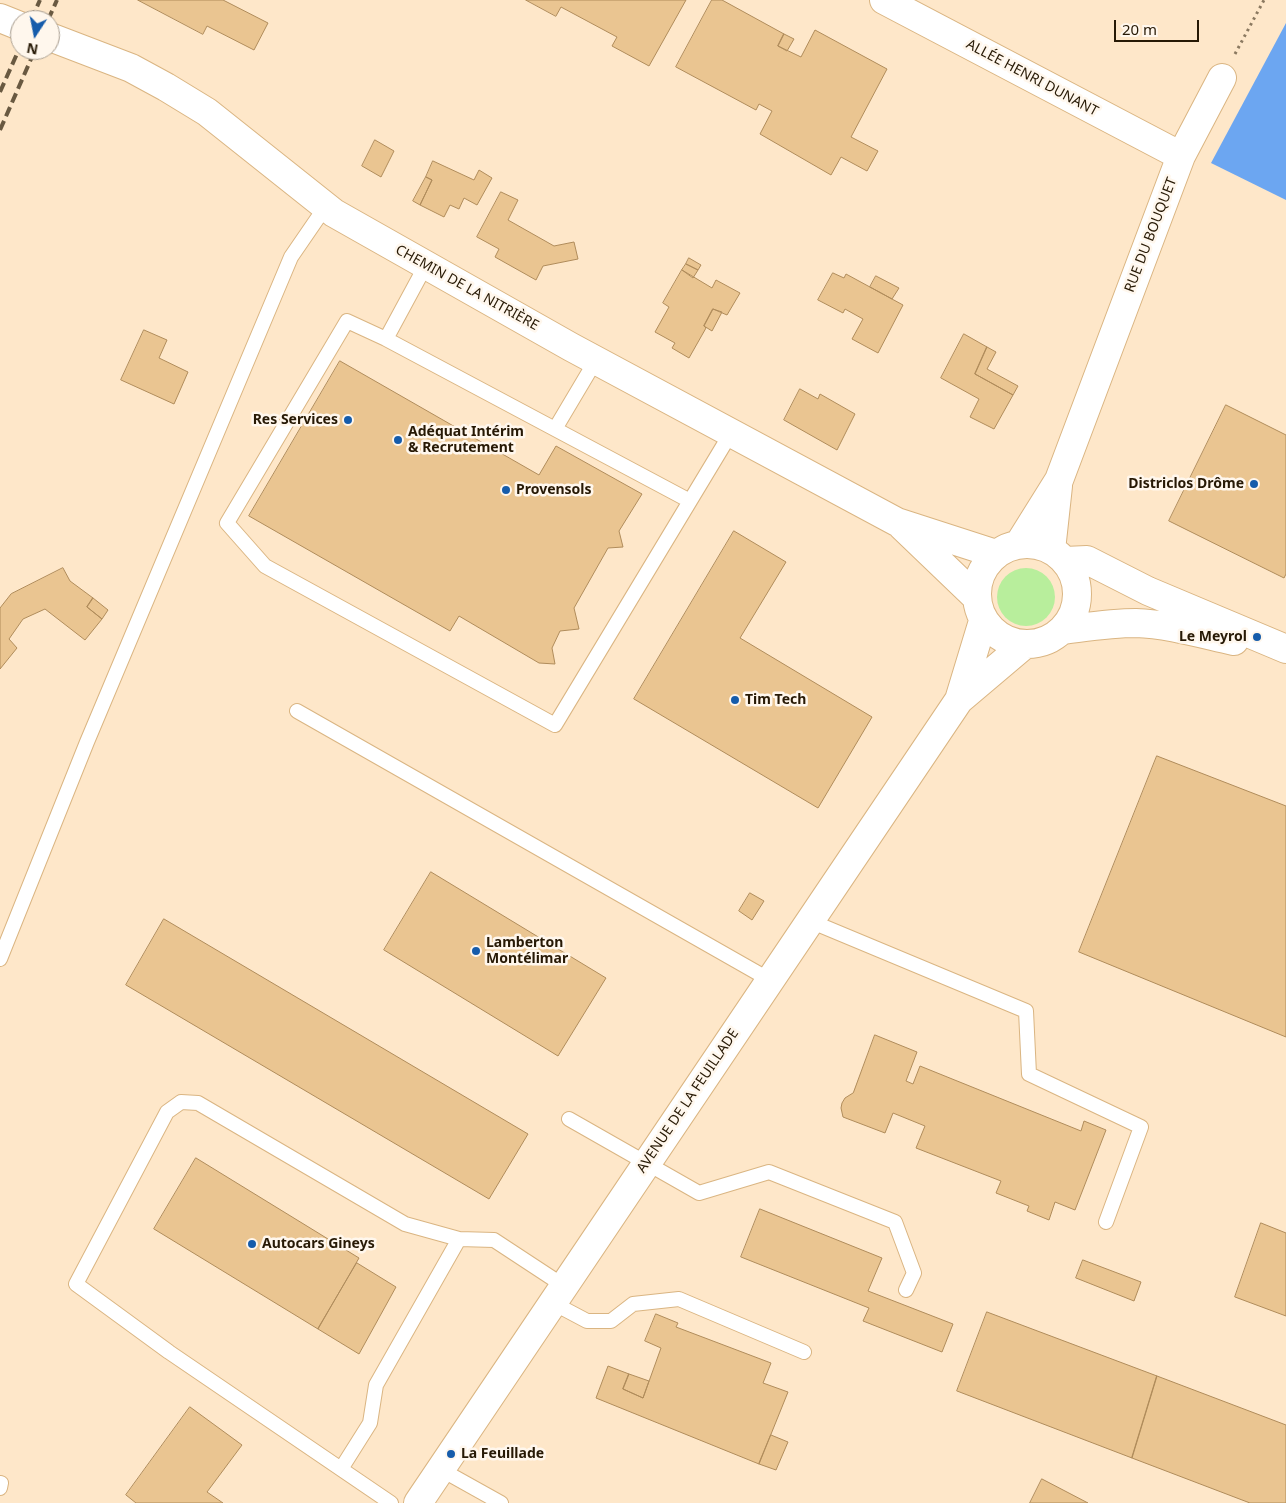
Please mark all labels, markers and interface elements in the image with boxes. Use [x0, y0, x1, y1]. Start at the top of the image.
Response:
north arrow [10, 10, 60, 60]
scale bar [1116, 10, 1201, 42]
text: 20 m [1122, 19, 1157, 39]
street label: ALLÉE HENRI DUNANT [963, 36, 1101, 120]
text: N [25, 39, 40, 60]
street label: RUE DU BOUQUET [1121, 175, 1181, 295]
street label: CHEMIN DE LA NITRIÈRE [392, 242, 542, 334]
place label: Res Services [253, 412, 338, 428]
marker: Res Services [342, 414, 354, 426]
place label: Adéquat Intérim & Recrutement [408, 424, 524, 457]
marker: Adéquat Intérim & Recrutement [392, 434, 404, 446]
place label: Districlos Drôme [1128, 476, 1244, 492]
marker: Districlos Drôme [1248, 478, 1260, 490]
place label: Provensols [516, 482, 592, 498]
marker: Provensols [500, 484, 512, 496]
place label: Le Meyrol [1179, 629, 1247, 645]
marker: Le Meyrol [1251, 631, 1263, 643]
place label: Tim Tech [745, 692, 806, 708]
marker: Tim Tech [729, 694, 741, 706]
place label: Lamberton Montélimar [486, 935, 568, 968]
marker: Lamberton Montélimar [470, 945, 482, 957]
street label: AVENUE DE LA FEUILLADE [633, 1026, 743, 1176]
place label: Autocars Gineys [262, 1236, 375, 1252]
marker: Autocars Gineys [246, 1238, 258, 1250]
place label: La Feuillade [461, 1446, 544, 1462]
marker: La Feuillade [445, 1448, 457, 1460]

